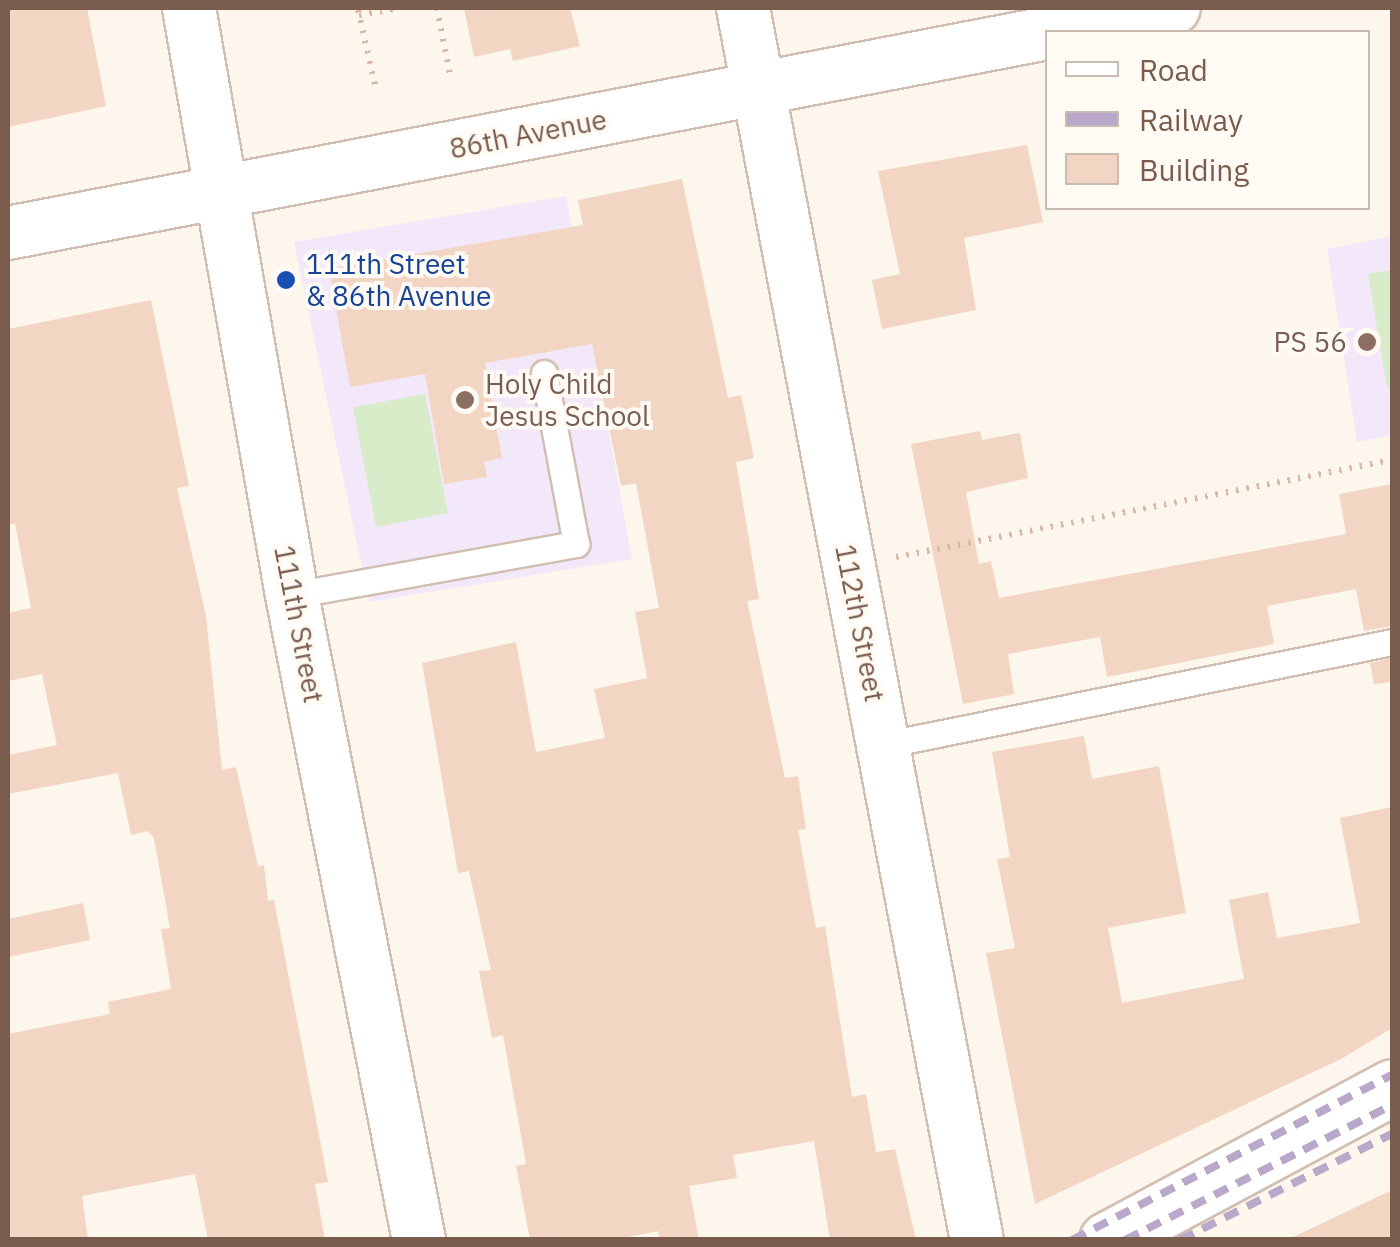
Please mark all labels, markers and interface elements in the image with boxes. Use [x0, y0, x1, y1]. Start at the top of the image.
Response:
legend [1045, 30, 1370, 210]
text: Road [1139, 50, 1208, 89]
text: Railway [1139, 100, 1243, 139]
street label: 86th Avenue [447, 102, 609, 166]
text: Building [1139, 150, 1249, 189]
place label: 111th Street & 86th Avenue [306, 247, 491, 313]
marker: 111th Street & 86th Avenue [275, 269, 297, 291]
place label: PS 56 [1274, 325, 1347, 359]
marker: PS 56 [1356, 331, 1378, 353]
place label: Holy Child Jesus School [485, 367, 650, 433]
marker: Holy Child Jesus School [454, 389, 476, 411]
street label: 112th Street [828, 541, 892, 705]
street label: 111th Street [267, 542, 331, 706]

